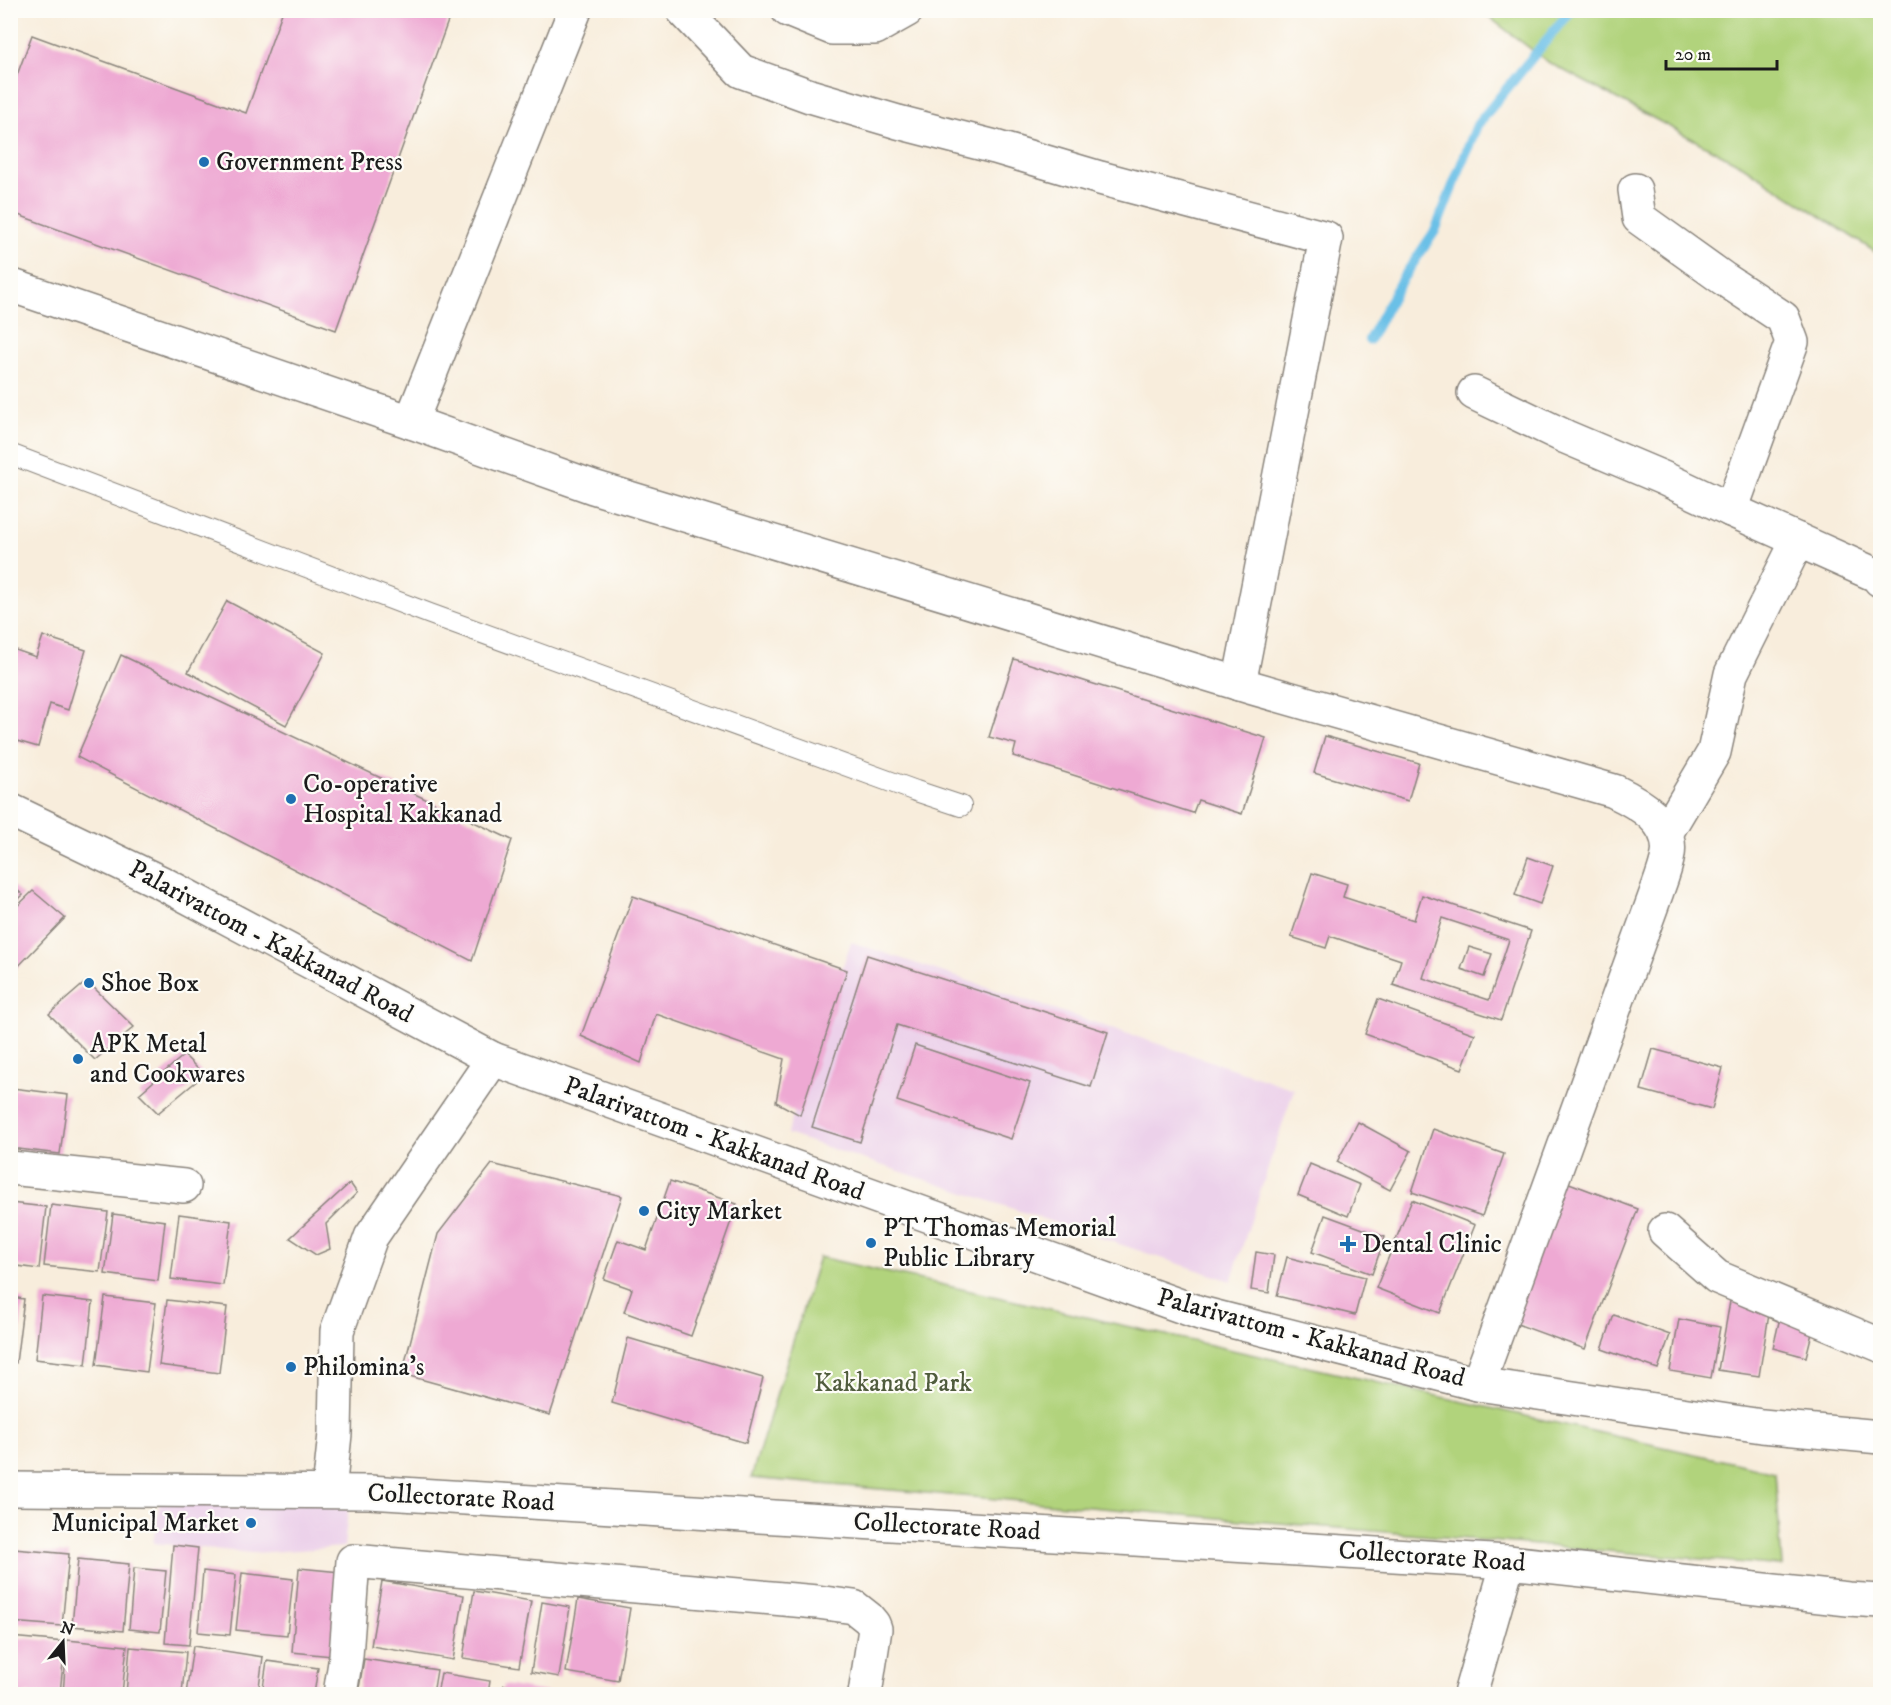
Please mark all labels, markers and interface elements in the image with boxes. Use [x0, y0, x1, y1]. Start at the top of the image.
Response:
scale bar [1666, 33, 1777, 71]
text: 20 m [1675, 44, 1711, 66]
place label: Government Press [216, 146, 403, 179]
marker: Government Press [197, 155, 211, 169]
place label: Co-operative Hospital Kakkanad [303, 768, 502, 831]
marker: Co-operative Hospital Kakkanad [284, 792, 298, 806]
street label: Palarivattom - Kakkanad Road [123, 853, 419, 1031]
place label: Shoe Box [101, 967, 199, 1000]
marker: Shoe Box [82, 976, 96, 990]
place label: APK Metal and Cookwares [90, 1028, 245, 1091]
marker: APK Metal and Cookwares [71, 1052, 85, 1066]
street label: Palarivattom - Kakkanad Road [559, 1069, 869, 1209]
place label: City Market [656, 1195, 782, 1228]
marker: City Market [637, 1204, 651, 1218]
place label: PT Thomas Memorial Public Library [883, 1212, 1116, 1275]
place label: Dental Clinic [1362, 1228, 1502, 1261]
marker: Dental Clinic [1339, 1235, 1357, 1253]
marker: PT Thomas Memorial Public Library [864, 1236, 878, 1250]
street label: Palarivattom - Kakkanad Road [1153, 1281, 1469, 1395]
place label: Philomina's [303, 1351, 424, 1384]
marker: Philomina's [284, 1360, 298, 1374]
park label: Kakkanad Park [814, 1367, 972, 1400]
street label: Collectorate Road [367, 1477, 555, 1519]
street label: Collectorate Road [853, 1506, 1041, 1548]
place label: Municipal Market [51, 1507, 239, 1540]
marker: Municipal Market [244, 1516, 258, 1530]
street label: Collectorate Road [1337, 1534, 1527, 1580]
north arrow [33, 1612, 93, 1672]
text: N [58, 1617, 77, 1640]

